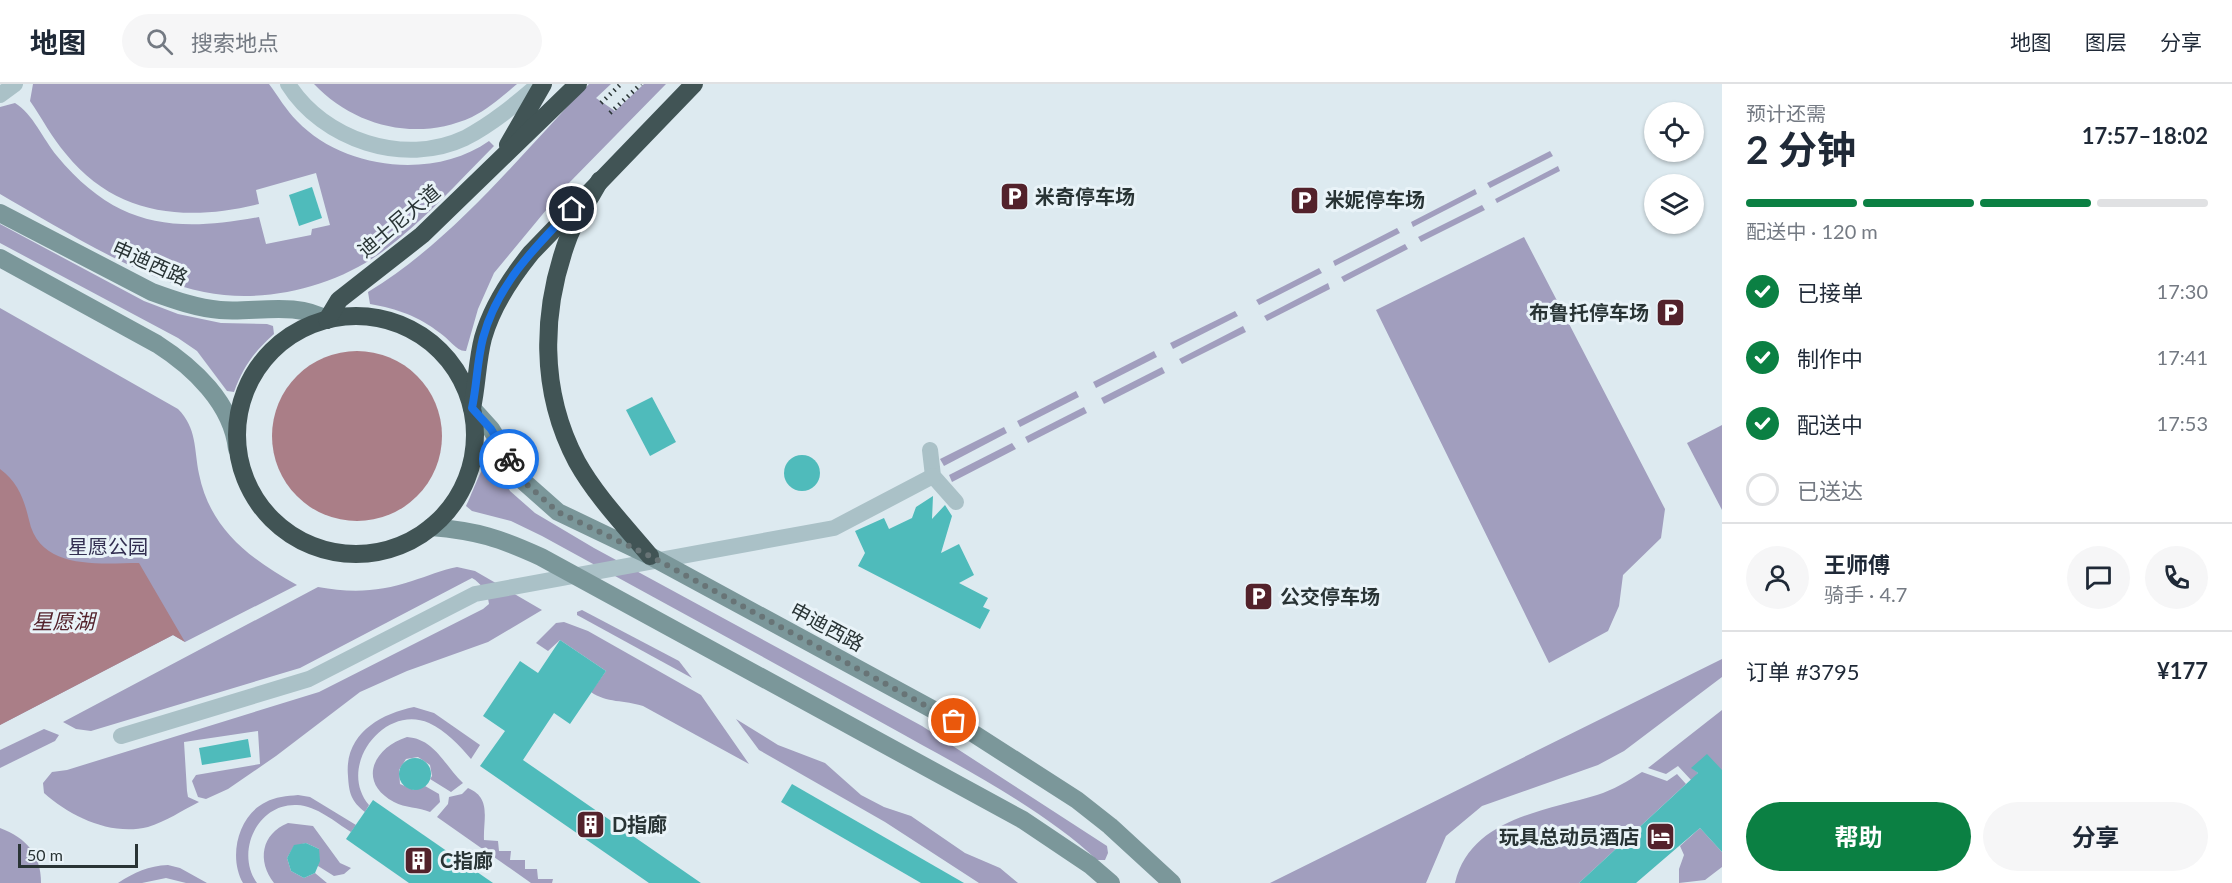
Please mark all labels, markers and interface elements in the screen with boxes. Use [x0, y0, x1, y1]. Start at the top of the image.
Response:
search box [122, 14, 542, 68]
text: 地图 [30, 25, 86, 59]
icon: search [143, 25, 176, 58]
text: 搜索地点 [191, 29, 279, 56]
text: 地图 [2010, 29, 2052, 54]
text: 图层 [2085, 29, 2127, 54]
text: 分享 [2160, 29, 2202, 54]
text: 预计还需 [1746, 101, 1826, 125]
map controls [1644, 102, 1704, 234]
button: locate [1644, 102, 1704, 162]
text: 17:57–18:02 [2082, 122, 2208, 149]
text: 2 分钟 [1746, 126, 1856, 172]
button: layers [1644, 174, 1704, 234]
street label: 迪士尼大道 [352, 179, 444, 262]
parking icon: 米奇停车场 [998, 181, 1030, 213]
pin [546, 183, 597, 234]
place label: 米奇停车场 [1035, 184, 1135, 208]
parking icon: 米妮停车场 [1288, 184, 1320, 216]
place label: 米妮停车场 [1325, 187, 1425, 211]
icon: home [555, 192, 588, 225]
text: 配送中 · 120 m [1746, 219, 1878, 243]
street label: 申迪西路 [109, 235, 192, 289]
icon: check [1746, 275, 1779, 308]
text: 已接单 [1797, 279, 1863, 306]
text: 17:30 [2157, 279, 2208, 303]
parking icon: 布鲁托停车场 [1654, 297, 1686, 329]
place label: 布鲁托停车场 [1529, 300, 1649, 324]
icon: check [1746, 341, 1779, 374]
text: 制作中 [1797, 345, 1863, 372]
text: 17:41 [2157, 345, 2208, 369]
icon: check [1746, 407, 1779, 440]
text: 配送中 [1797, 411, 1863, 438]
text: 17:53 [2157, 411, 2208, 435]
courier [479, 429, 539, 489]
icon: bike [493, 443, 526, 476]
text: 已送达 [1797, 477, 1863, 504]
park label: 星愿公园 [68, 534, 148, 558]
button: person [1746, 546, 1809, 609]
button: chat [2067, 546, 2130, 609]
button: phone [2145, 546, 2208, 609]
text: 王师傅 [1824, 551, 1890, 578]
parking icon: 公交停车场 [1243, 581, 1275, 613]
text: 骑手 · 4.7 [1824, 582, 1907, 606]
place label: 公交停车场 [1280, 584, 1380, 608]
street label: 申迪西路 [787, 597, 868, 655]
water label: 星愿湖 [32, 608, 97, 633]
text: ¥177 [2157, 657, 2208, 684]
text: 订单 #3795 [1746, 658, 1859, 685]
pin [928, 695, 979, 746]
icon: bag [937, 704, 970, 737]
button: 帮助 [1746, 802, 1971, 871]
button: 分享 [1983, 802, 2208, 871]
building icon: D指廊 [575, 809, 607, 841]
place label: D指廊 [612, 812, 667, 836]
hotel icon: 玩具总动员酒店 [1644, 821, 1676, 853]
place label: 玩具总动员酒店 [1499, 824, 1639, 848]
scale bar [18, 841, 138, 868]
text: 50 m [27, 845, 63, 864]
building icon: C指廊 [403, 845, 435, 877]
place label: C指廊 [440, 848, 493, 872]

